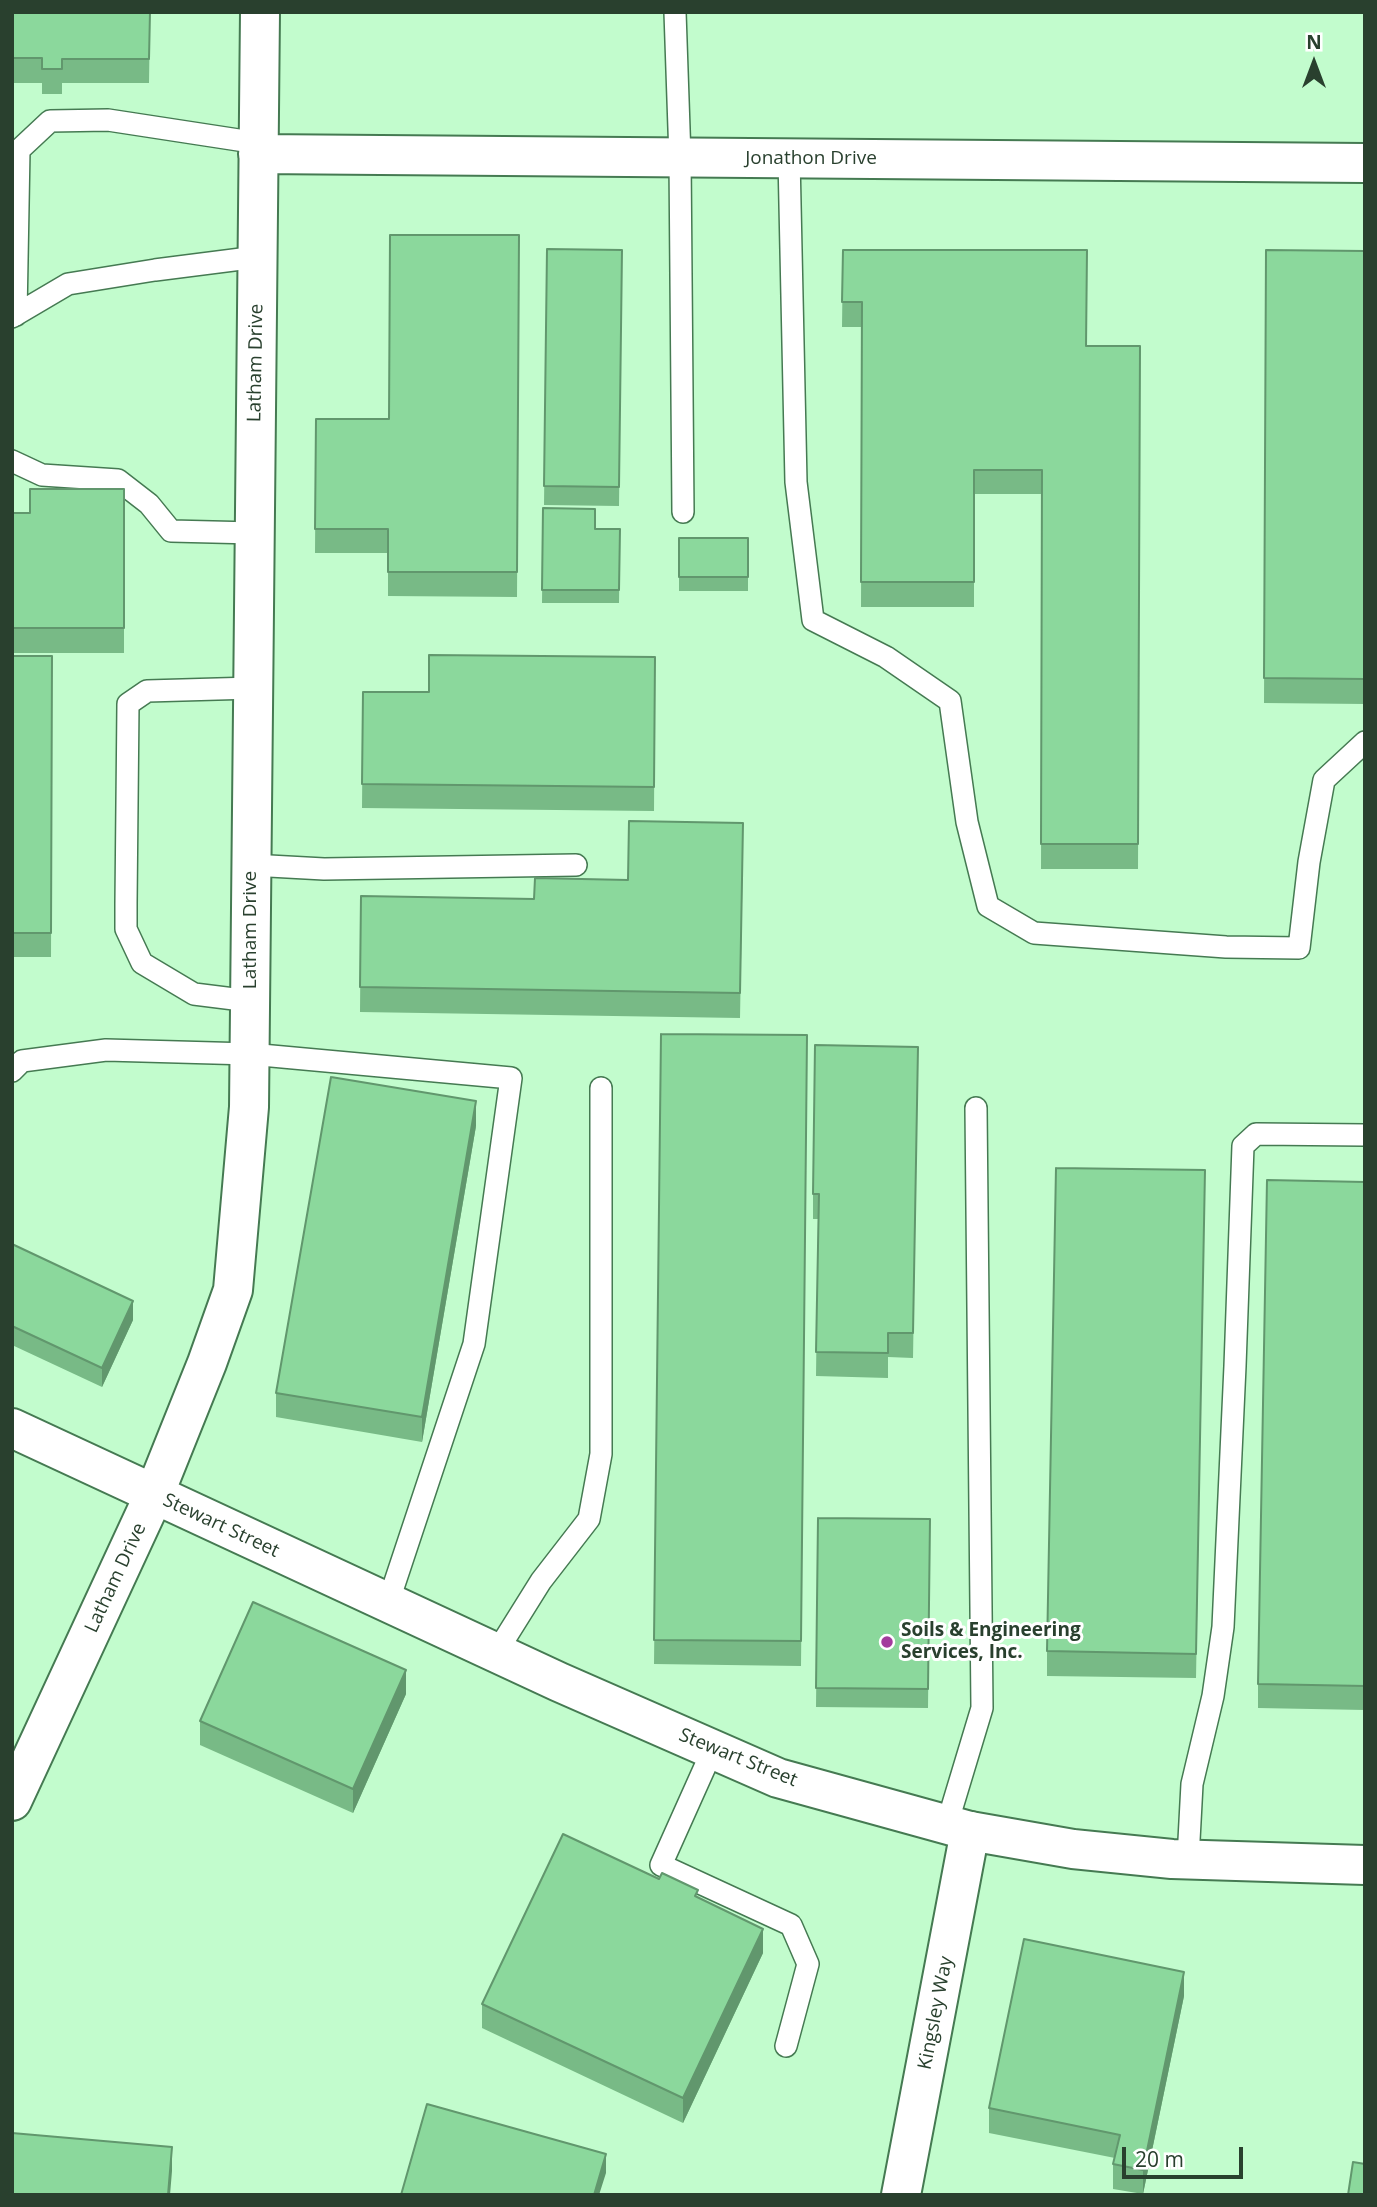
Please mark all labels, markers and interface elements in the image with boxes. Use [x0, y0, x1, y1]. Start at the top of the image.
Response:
north arrow [1279, 28, 1349, 98]
text: N [1306, 29, 1322, 55]
street label: Jonathon Drive [745, 148, 877, 170]
street label: Latham Drive [244, 304, 268, 422]
street label: Latham Drive [240, 871, 262, 989]
street label: Stewart Street [159, 1489, 283, 1563]
street label: Latham Drive [81, 1519, 151, 1637]
place label: Soils & Engineering Services, Inc. [901, 1620, 1081, 1664]
marker: Soils & Engineering Services, Inc. [879, 1634, 895, 1650]
street label: Stewart Street [675, 1724, 801, 1792]
street label: Kingsley Way [914, 1954, 958, 2072]
scale bar [1125, 2134, 1246, 2178]
text: 20 m [1135, 2145, 1184, 2173]

